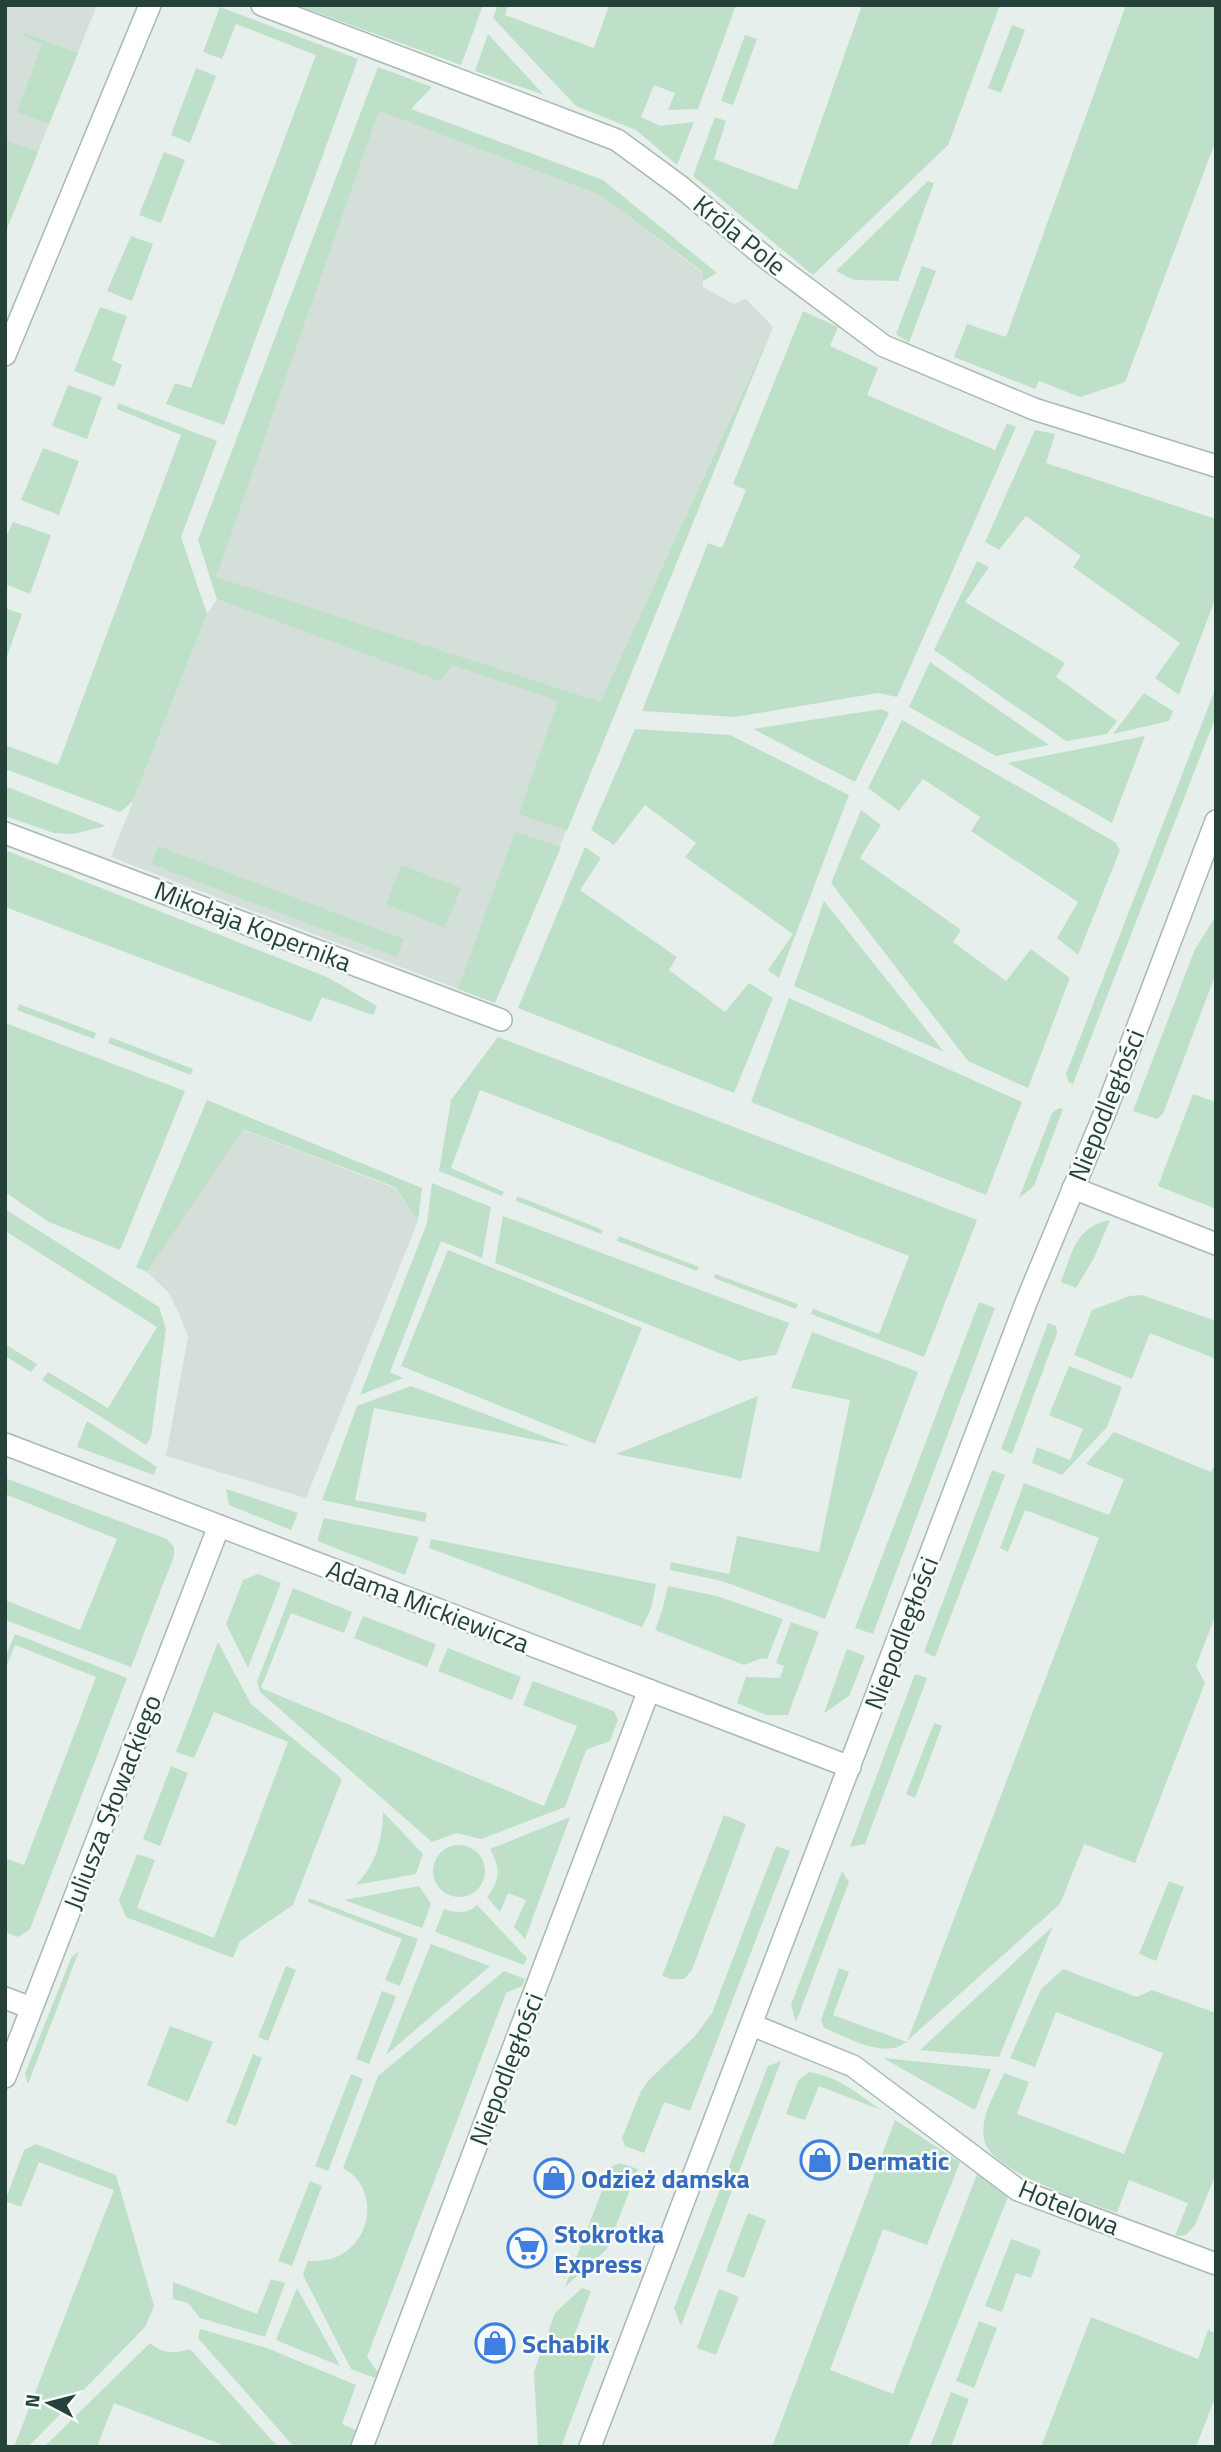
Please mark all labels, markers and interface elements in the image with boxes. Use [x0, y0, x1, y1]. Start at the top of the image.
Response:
street label: Króla Pole [685, 185, 795, 285]
street label: Mikołaja Kopernika [149, 871, 357, 981]
street label: Niepodległości [1058, 1023, 1154, 1187]
street label: Adama Mickiewicza [321, 1549, 535, 1663]
street label: Niepodległości [854, 1551, 948, 1715]
street label: Juliusza Słowackiego [53, 1689, 171, 1915]
street label: Niepodległości [459, 1987, 553, 2151]
shop icon: Dermatic [799, 2139, 841, 2181]
place label: Dermatic [847, 2141, 949, 2180]
shop icon: Odzież damska [533, 2157, 575, 2199]
place label: Odzież damska [581, 2159, 750, 2198]
street label: Hotelowa [1013, 2169, 1125, 2245]
place label: Stokrotka Express [554, 2214, 664, 2283]
supermarket icon: Stokrotka Express [506, 2227, 548, 2269]
shop icon: Schabik [474, 2322, 516, 2364]
place label: Schabik [522, 2324, 610, 2363]
north arrow [14, 2368, 84, 2438]
text: N [16, 2393, 47, 2409]

